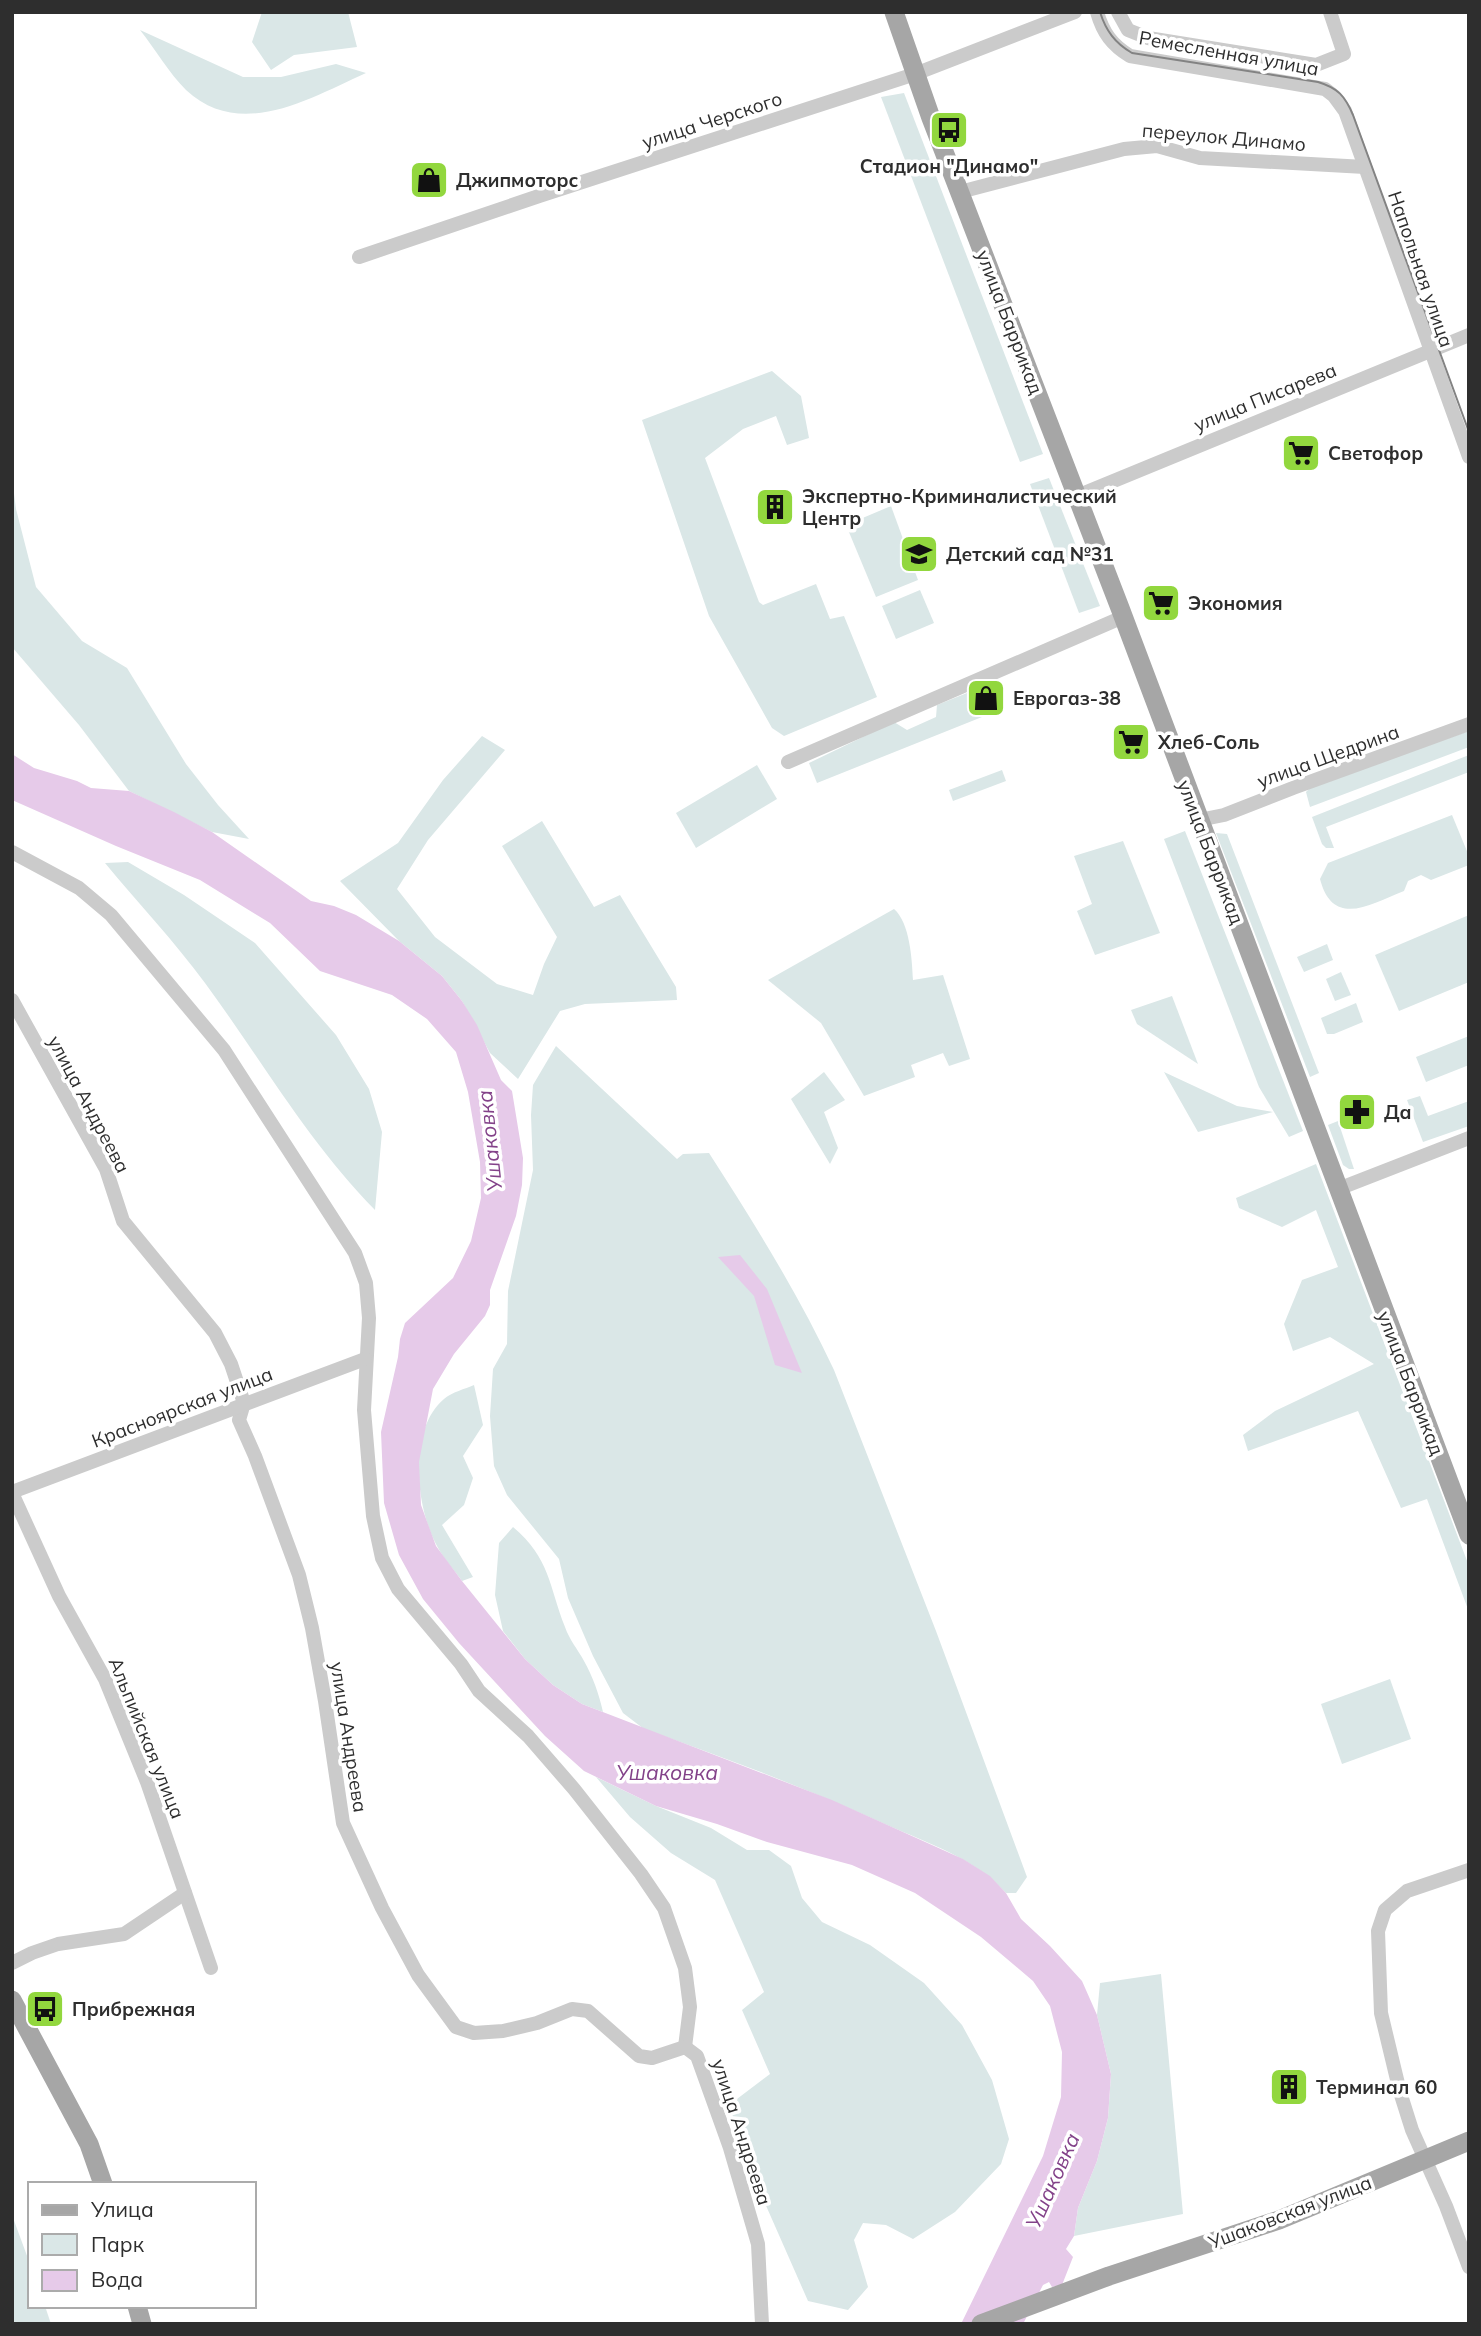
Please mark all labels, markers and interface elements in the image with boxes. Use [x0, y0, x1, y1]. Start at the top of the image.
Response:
street label: Ремесленная улица [1137, 25, 1321, 81]
street label: улица Черского [639, 86, 785, 154]
bus stop icon: Стадион "Динамо" [928, 109, 970, 151]
street label: переулок Динамо [1141, 118, 1307, 156]
place label: Стадион "Динамо" [860, 154, 1038, 178]
shop icon: Джипмоторс [408, 159, 450, 201]
place label: Джипмоторс [456, 168, 579, 192]
street label: Напольная улица [1383, 188, 1459, 350]
street label: улица Баррикад [971, 246, 1049, 398]
street label: улица Писарева [1190, 357, 1340, 437]
supermarket icon: Светофор [1280, 432, 1322, 474]
place label: Светофор [1328, 441, 1423, 465]
place label: Экспертно-Криминалистический Центр [802, 484, 1117, 530]
building icon: Экспертно-Криминалистический Центр [754, 486, 796, 528]
school or university icon: Детский сад №31 [898, 533, 940, 575]
place label: Детский сад №31 [946, 542, 1114, 566]
supermarket icon: Экономия [1140, 582, 1182, 624]
place label: Экономия [1188, 591, 1283, 615]
shop icon: Еврогаз-38 [965, 677, 1007, 719]
place label: Еврогаз-38 [1013, 686, 1121, 710]
street label: улица Щедрина [1254, 719, 1402, 793]
supermarket icon: Хлеб-Соль [1110, 721, 1152, 763]
place label: Хлеб-Соль [1157, 730, 1260, 754]
street label: улица Баррикад [1172, 776, 1250, 928]
street label: улица Андреева [43, 1031, 135, 1177]
water label: Ушаковка [471, 1089, 507, 1193]
pharmacy icon: Да [1336, 1091, 1378, 1133]
place label: Да [1384, 1100, 1412, 1124]
street label: улица Баррикад [1372, 1307, 1450, 1459]
street label: Красноярская улица [88, 1361, 276, 1453]
street label: Альпийская улица [104, 1654, 190, 1822]
street label: улица Андреева [325, 1660, 373, 1814]
water label: Ушаковка [616, 1759, 718, 1785]
bus stop icon: Прибрежная [24, 1988, 66, 2030]
place label: Прибрежная [72, 1997, 195, 2021]
street label: улица Андреева [707, 2056, 777, 2208]
building icon: Терминал 60 [1268, 2066, 1310, 2108]
place label: Терминал 60 [1316, 2075, 1437, 2099]
water label: Ушаковка [1019, 2128, 1085, 2233]
street label: Ушаковская улица [1204, 2170, 1375, 2255]
legend [28, 2182, 256, 2308]
text: Улица [90, 2196, 154, 2222]
text: Парк [91, 2231, 145, 2257]
text: Вода [91, 2266, 143, 2292]

